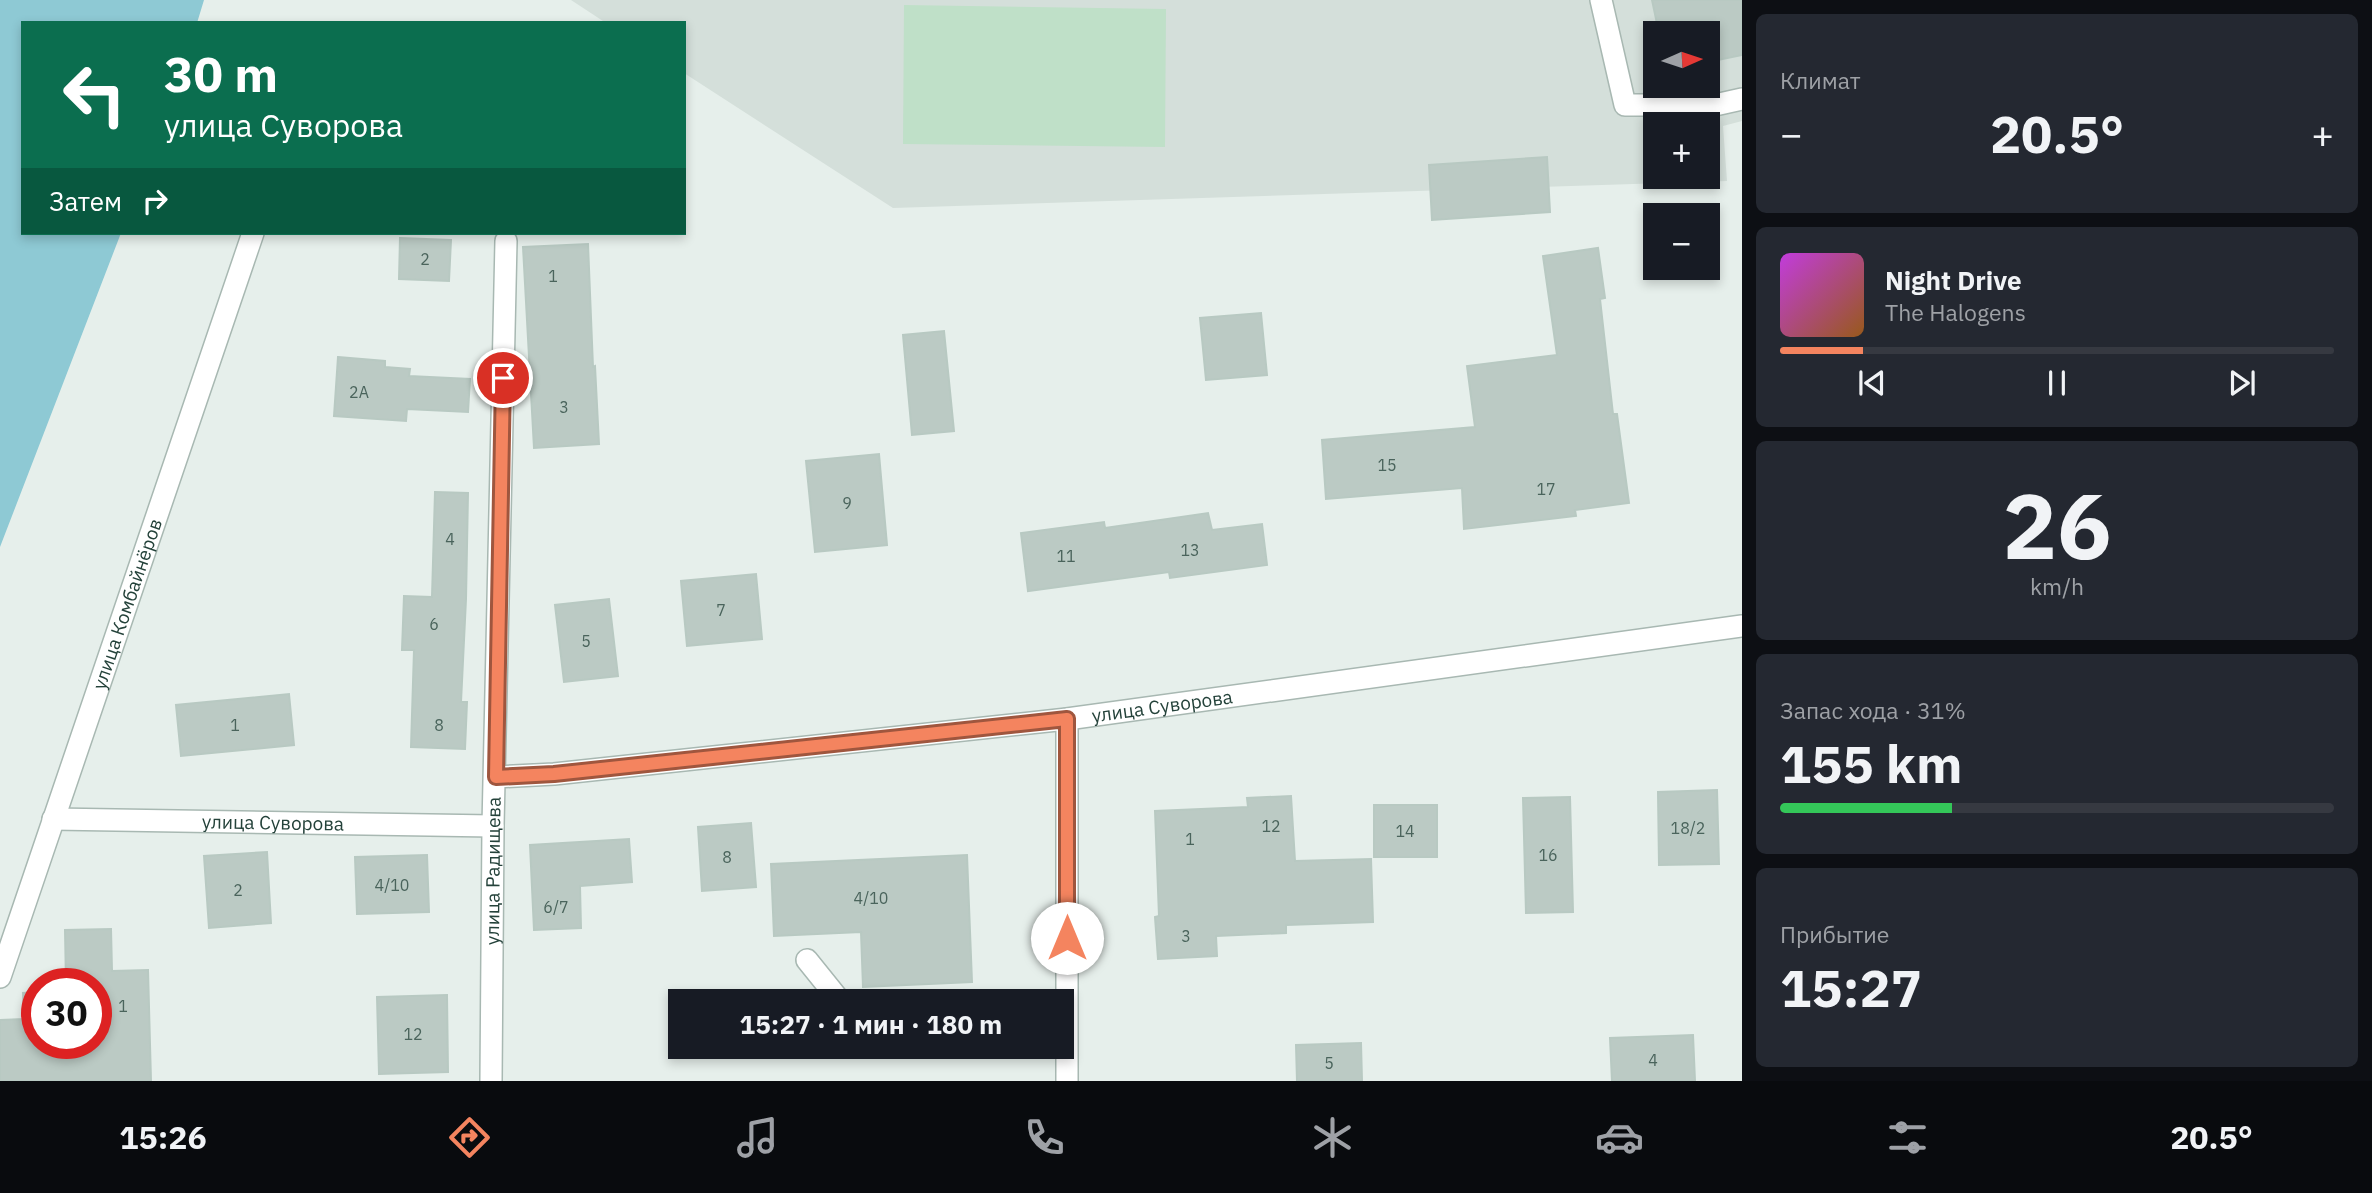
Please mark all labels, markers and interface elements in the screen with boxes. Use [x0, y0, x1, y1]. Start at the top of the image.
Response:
north arrow [1643, 21, 1720, 98]
map controls [1643, 21, 1720, 280]
text: 30 m [164, 42, 278, 105]
icon: left [49, 49, 140, 140]
text: Климат [1780, 65, 1861, 95]
text: 20.5° [1990, 100, 2124, 167]
text: улица Суворова [164, 104, 403, 146]
text: − [1780, 109, 1803, 158]
text: + [2311, 109, 2334, 158]
button: + [1643, 112, 1720, 189]
icon: right [136, 182, 174, 220]
text: Затем [49, 184, 122, 218]
button: − [1643, 203, 1720, 280]
house number: 2 [420, 249, 430, 269]
text: Night Drive [1885, 263, 2022, 297]
house number: 1 [548, 266, 558, 286]
text: The Halogens [1885, 297, 2026, 327]
pin [473, 348, 533, 408]
icon: arrive [484, 359, 522, 397]
icon: previous [1853, 364, 1891, 402]
icon: pause [2038, 364, 2076, 402]
icon: next [2223, 364, 2261, 402]
house number: 2А [349, 382, 369, 402]
house number: 3 [559, 397, 569, 417]
house number: 15 [1377, 455, 1397, 475]
text: 26 [2002, 466, 2112, 584]
house number: 17 [1536, 479, 1556, 499]
house number: 9 [842, 493, 852, 513]
street label: улица Комбайнёров [87, 515, 167, 693]
house number: 4 [445, 529, 455, 549]
house number: 13 [1180, 540, 1200, 560]
house number: 11 [1056, 546, 1076, 566]
text: km/h [2030, 571, 2084, 601]
house number: 7 [716, 600, 726, 620]
house number: 6 [429, 614, 439, 634]
house number: 5 [581, 631, 591, 651]
street label: улица Суворова [1090, 684, 1234, 727]
text: Запас хода · 31% [1780, 695, 1966, 725]
house number: 1 [230, 715, 240, 735]
house number: 8 [434, 715, 444, 735]
text: 155 km [1780, 730, 1962, 797]
street label: улица Радищева [480, 797, 506, 945]
street label: улица Суворова [202, 809, 344, 836]
house number: 12 [1261, 816, 1281, 836]
house number: 18/2 [1671, 818, 1705, 838]
house number: 14 [1395, 821, 1415, 841]
house number: 1 [1185, 829, 1195, 849]
house number: 16 [1538, 845, 1558, 865]
house number: 8 [722, 847, 732, 867]
house number: 4/10 [375, 875, 409, 895]
house number: 2 [233, 880, 243, 900]
house number: 4/10 [854, 888, 888, 908]
house number: 6/7 [543, 897, 569, 917]
position arrow [1030, 901, 1104, 975]
text: Прибытие [1780, 919, 1889, 949]
house number: 3 [1181, 926, 1191, 946]
text: 15:27 [1780, 954, 1922, 1021]
speed limit sign: 30 [21, 968, 112, 1059]
house number: 1 [118, 996, 128, 1016]
text: 15:27 · 1 мин · 180 m [740, 1007, 1002, 1041]
house number: 12 [403, 1024, 423, 1044]
house number: 4 [1648, 1050, 1658, 1070]
house number: 5 [1324, 1053, 1334, 1073]
icon: directions [445, 1113, 494, 1162]
icon: music [733, 1113, 782, 1162]
icon: phone [1020, 1113, 1069, 1162]
icon: climate [1308, 1113, 1357, 1162]
icon: car [1595, 1113, 1644, 1162]
icon: filters [1883, 1113, 1932, 1162]
text: 15:26 [119, 1116, 207, 1158]
text: 20.5° [2170, 1116, 2253, 1158]

